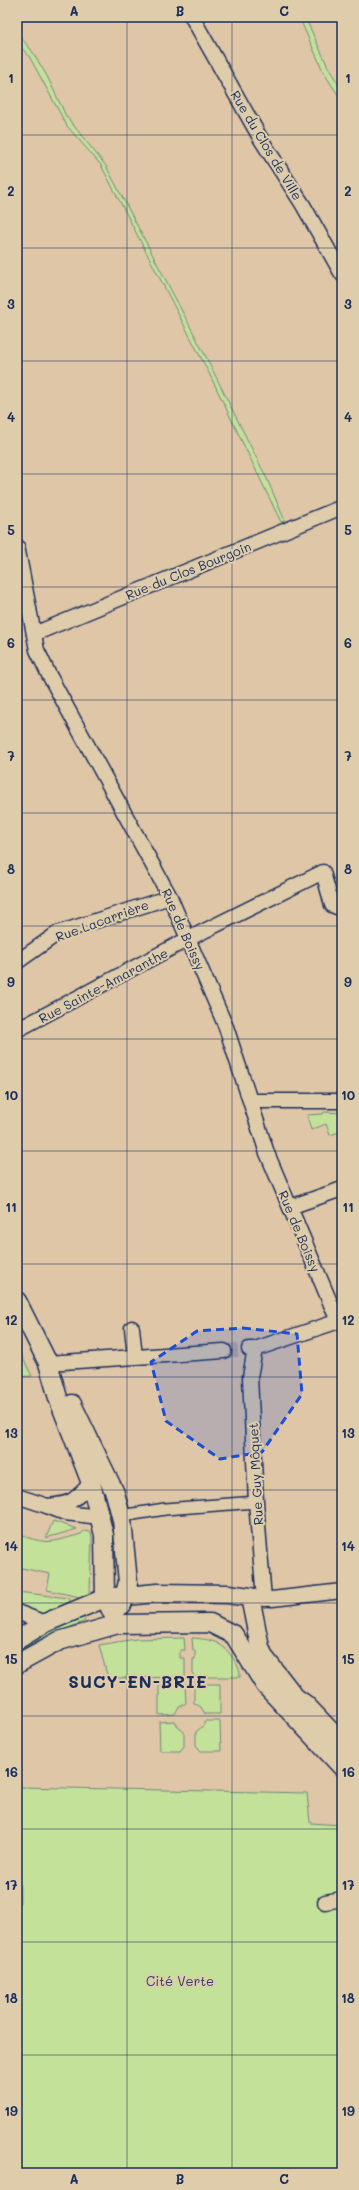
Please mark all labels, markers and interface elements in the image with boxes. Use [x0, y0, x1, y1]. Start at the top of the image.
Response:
text: A [69, 2, 79, 19]
text: B [176, 2, 185, 19]
text: C [279, 2, 289, 19]
text: 1 [8, 69, 14, 86]
text: 1 [345, 69, 351, 86]
street label: Rue du Clos de Ville [227, 87, 307, 203]
text: 2 [7, 182, 15, 199]
text: 2 [344, 182, 352, 199]
text: 3 [7, 295, 15, 312]
text: 3 [344, 295, 352, 312]
text: 4 [7, 408, 15, 425]
text: 4 [344, 408, 352, 425]
text: 5 [7, 521, 15, 538]
text: 5 [344, 521, 352, 538]
street label: Rue du Clos Bourgoin [123, 537, 253, 603]
text: 6 [7, 634, 15, 651]
text: 6 [344, 634, 352, 651]
text: 7 [7, 747, 15, 764]
text: 7 [344, 747, 352, 764]
text: 8 [7, 860, 15, 877]
text: 8 [344, 860, 352, 877]
street label: Rue de Boissy [158, 886, 210, 973]
street label: Rue Lacarrière [53, 895, 151, 945]
street label: Rue Sainte-Amaranthe [35, 944, 171, 1026]
text: 9 [7, 973, 15, 990]
text: 9 [344, 973, 352, 990]
text: 10 [4, 1086, 18, 1103]
text: 10 [341, 1086, 355, 1103]
street label: Rue de Boissy [275, 1188, 325, 1275]
text: 11 [5, 1198, 17, 1215]
text: 11 [342, 1198, 354, 1215]
text: 12 [4, 1311, 18, 1328]
text: 12 [341, 1311, 355, 1328]
street label: Rue Guy Môquet [244, 1422, 266, 1526]
text: 13 [4, 1424, 18, 1441]
text: 13 [341, 1424, 355, 1441]
text: 14 [4, 1537, 18, 1554]
text: 14 [341, 1537, 355, 1554]
text: 15 [4, 1650, 18, 1667]
text: 15 [341, 1650, 355, 1667]
district label: SUCY-EN-BRIE [68, 1670, 208, 1692]
text: 16 [4, 1763, 18, 1780]
text: 16 [341, 1763, 355, 1780]
text: 17 [4, 1876, 18, 1893]
text: 17 [341, 1876, 355, 1893]
park label: Cité Verte [146, 1972, 214, 1989]
text: 18 [4, 1989, 18, 2006]
text: 18 [341, 1989, 355, 2006]
text: 19 [4, 2102, 18, 2119]
text: 19 [341, 2102, 355, 2119]
text: A [69, 2170, 79, 2187]
text: B [176, 2170, 185, 2187]
text: C [279, 2170, 289, 2187]

